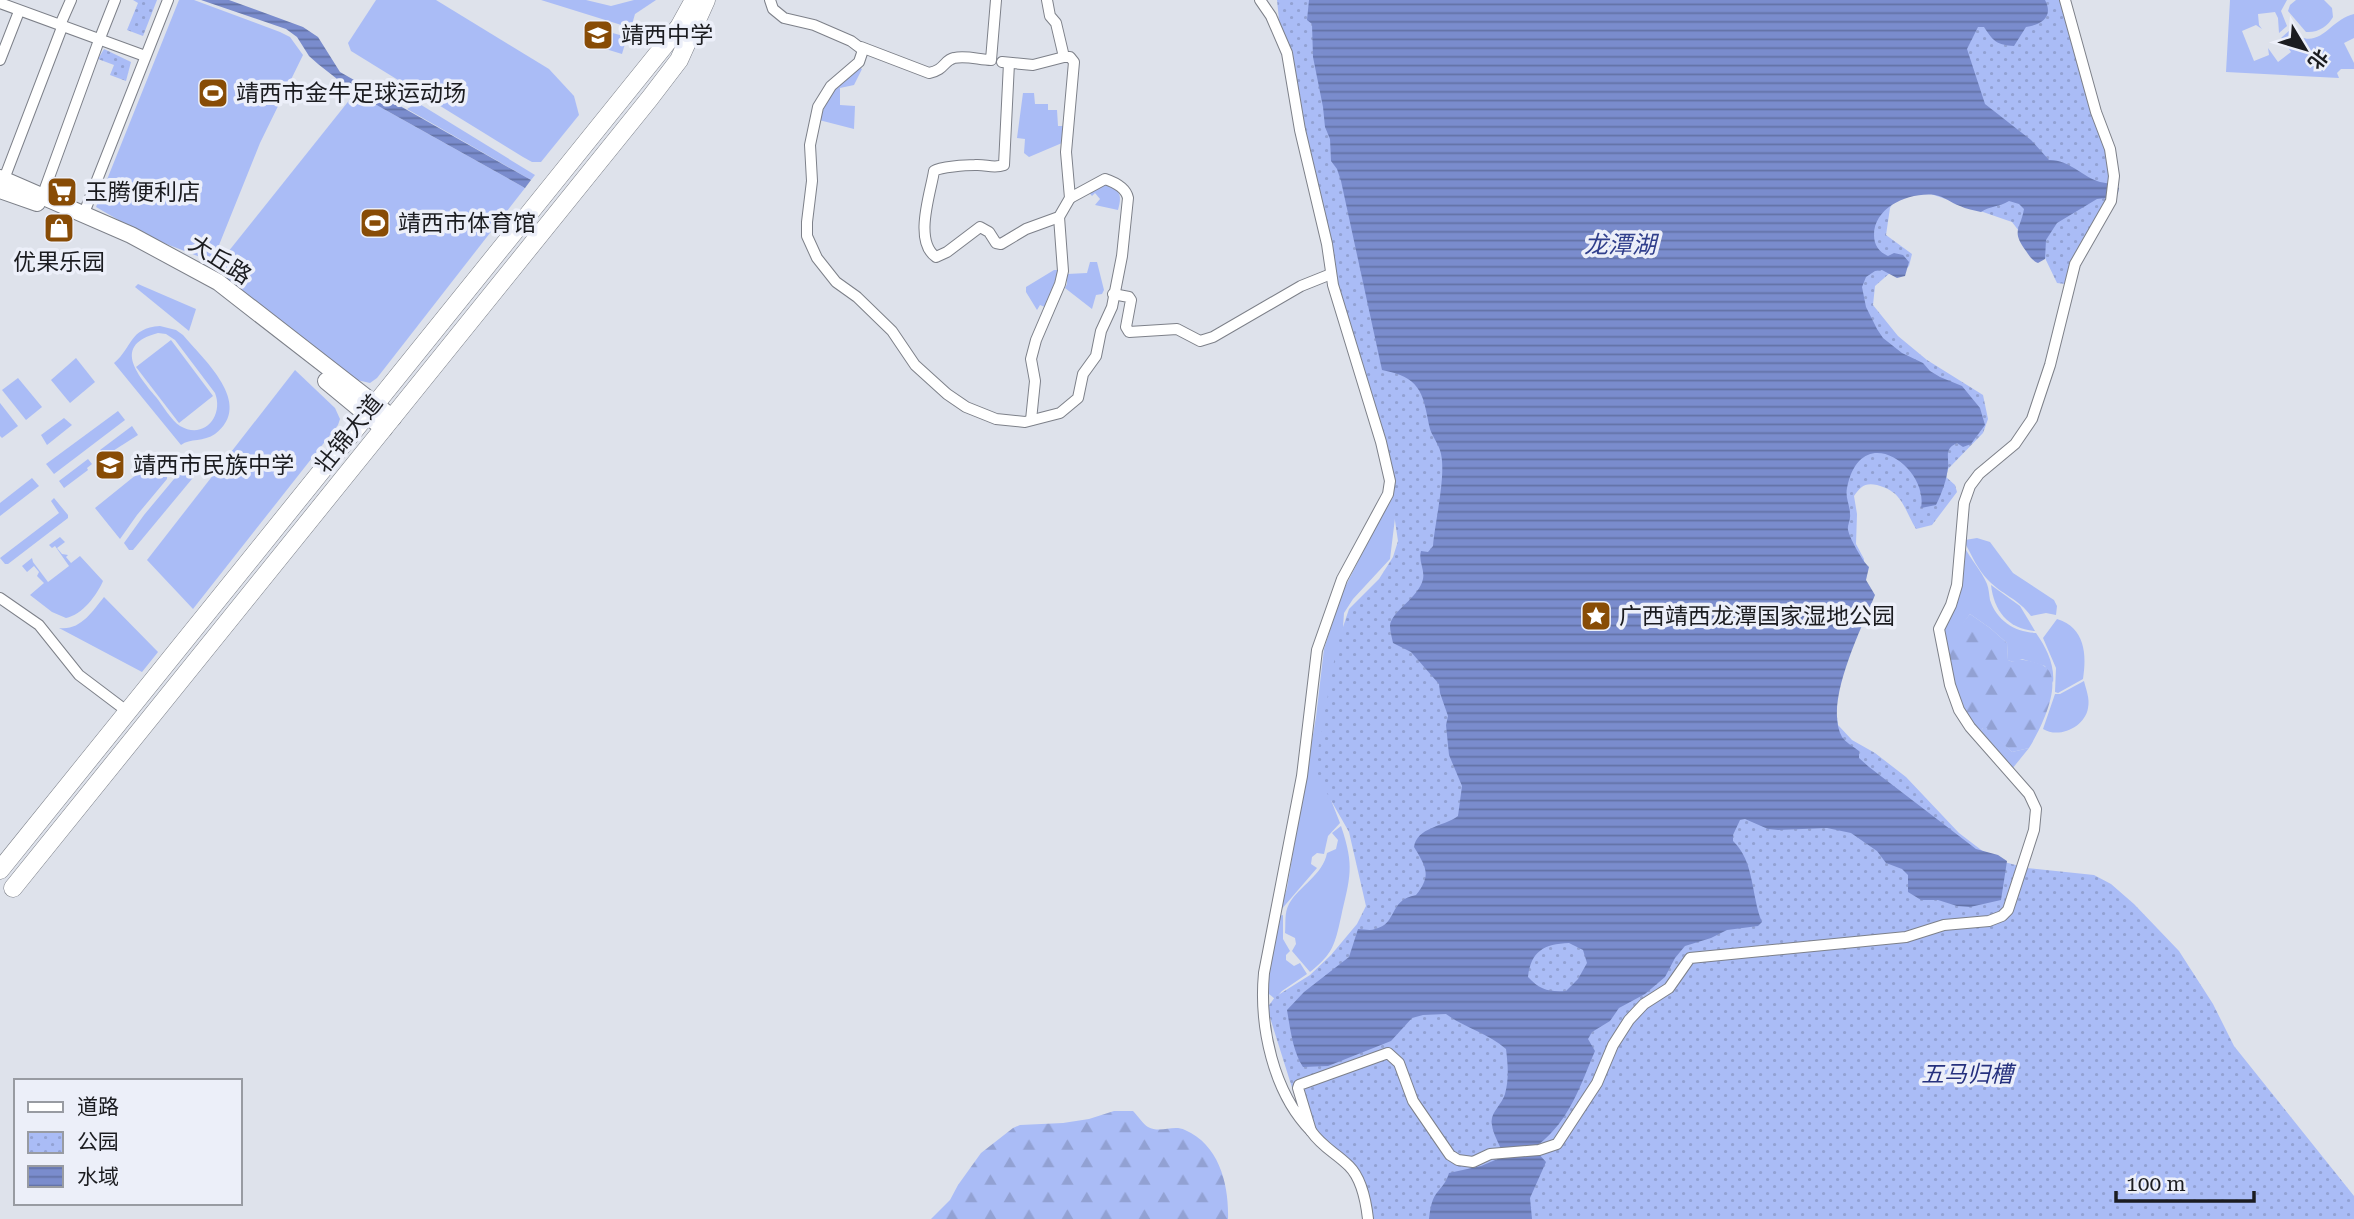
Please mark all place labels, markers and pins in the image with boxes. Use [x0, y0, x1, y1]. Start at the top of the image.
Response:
school or university icon: 靖西中学 [581, 18, 615, 52]
place label: 靖西中学 [621, 22, 713, 49]
sports icon: 靖西市金牛足球运动场 [196, 76, 230, 110]
place label: 靖西市金牛足球运动场 [236, 80, 466, 107]
supermarket icon: 玉腾便利店 [45, 175, 79, 209]
place label: 玉腾便利店 [85, 179, 200, 206]
sports icon: 靖西市体育馆 [358, 206, 392, 240]
place label: 靖西市体育馆 [398, 210, 536, 237]
shop icon: 优果乐园 [42, 211, 76, 245]
place label: 优果乐园 [13, 249, 105, 276]
school or university icon: 靖西市民族中学 [93, 448, 127, 482]
place label: 靖西市民族中学 [133, 452, 294, 479]
place icon: 广西靖西龙潭国家湿地公园 [1579, 599, 1613, 633]
place label: 广西靖西龙潭国家湿地公园 [1619, 603, 1895, 630]

